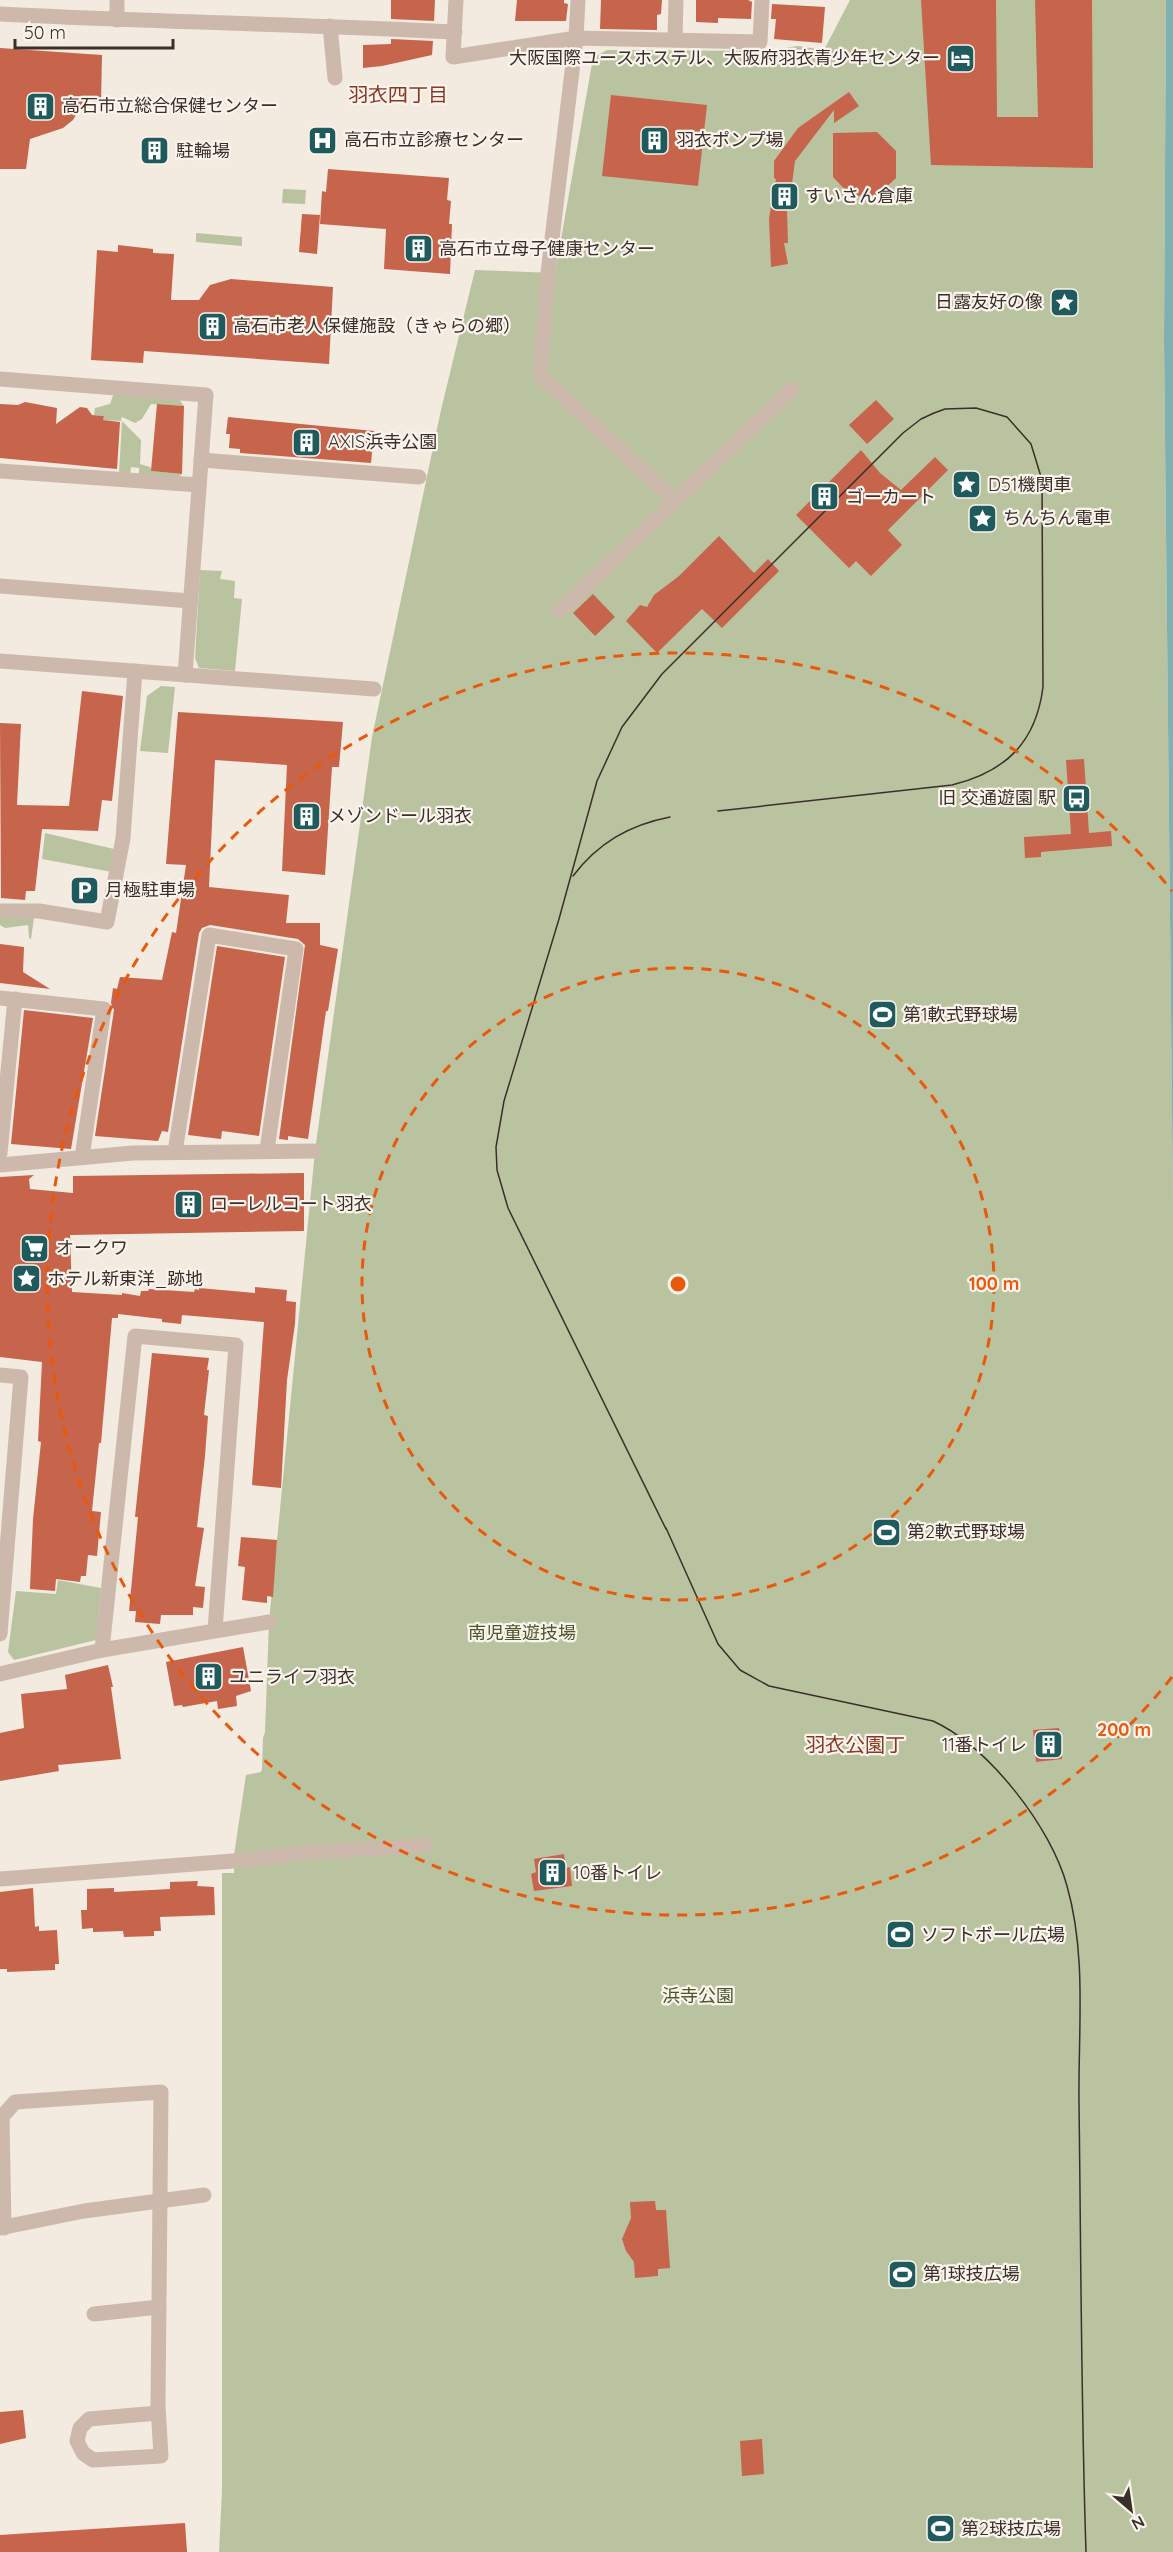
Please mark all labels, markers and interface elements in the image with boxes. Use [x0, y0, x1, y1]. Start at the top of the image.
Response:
scale bar [15, 12, 172, 50]
text: 50 m [24, 21, 66, 44]
hotel icon: 大阪国際ユースホステル、大阪府羽衣青少年センター [945, 42, 977, 74]
place label: 大阪国際ユースホステル、大阪府羽衣青少年センター [509, 46, 940, 69]
district label: 羽衣四丁目 [348, 82, 448, 107]
building icon: 高石市立総合保健センター [25, 90, 57, 122]
place label: 高石市立総合保健センター [62, 94, 278, 117]
hospital icon: 高石市立診療センター [307, 124, 339, 156]
building icon: 羽衣ポンプ場 [639, 124, 671, 156]
place label: 高石市立診療センター [344, 128, 524, 151]
place label: 羽衣ポンプ場 [676, 128, 783, 151]
building icon: 駐輪場 [139, 135, 171, 167]
place label: 駐輪場 [176, 139, 230, 162]
building icon: すいさん倉庫 [768, 180, 800, 212]
place label: すいさん倉庫 [805, 184, 913, 207]
building icon: 高石市立母子健康センター [402, 233, 434, 265]
place label: 高石市立母子健康センター [439, 237, 655, 260]
place icon: 日露友好の像 [1048, 286, 1080, 318]
place label: 日露友好の像 [935, 290, 1043, 313]
building icon: 高石市老人保健施設（きゃらの郷） [196, 310, 228, 342]
place label: 高石市老人保健施設（きゃらの郷） [233, 314, 521, 337]
building icon: AXIS浜寺公園 [291, 426, 323, 458]
place label: AXIS浜寺公園 [328, 430, 437, 453]
place icon: D51機関車 [951, 469, 983, 501]
place label: D51機関車 [988, 473, 1071, 496]
building icon: ゴーカート [809, 481, 841, 513]
place label: ゴーカート [846, 485, 936, 508]
place icon: ちんちん電車 [966, 502, 998, 534]
place label: ちんちん電車 [1003, 506, 1111, 529]
bus stop icon: 旧 交通遊園 駅 [1061, 782, 1093, 814]
place label: 旧 交通遊園 駅 [938, 786, 1056, 809]
building icon: メゾンドール羽衣 [291, 800, 323, 832]
place label: メゾンドール羽衣 [328, 804, 472, 827]
parking icon: 月極駐車場 [68, 874, 100, 906]
place label: 月極駐車場 [105, 878, 195, 901]
sports icon: 第1軟式野球場 [866, 999, 898, 1031]
place label: 第1軟式野球場 [903, 1003, 1018, 1026]
building icon: ローレルコート羽衣 [173, 1188, 205, 1220]
place label: ローレルコート羽衣 [210, 1192, 372, 1215]
supermarket icon: オークワ [19, 1232, 51, 1264]
place label: オークワ [56, 1236, 128, 1259]
place icon: ホテル新東洋_跡地 [10, 1263, 42, 1295]
place label: ホテル新東洋_跡地 [47, 1267, 203, 1290]
text: 100 m [969, 1272, 1019, 1295]
centre of rings [668, 1274, 688, 1294]
sports icon: 第2軟式野球場 [870, 1516, 902, 1548]
place label: 第2軟式野球場 [907, 1520, 1025, 1543]
park label: 南児童遊技場 [468, 1621, 576, 1644]
building icon: ユニライフ羽衣 [192, 1661, 224, 1693]
place label: ユニライフ羽衣 [229, 1665, 355, 1688]
text: 200 m [1097, 1718, 1151, 1741]
building icon: 11番トイレ [1032, 1729, 1064, 1761]
district label: 羽衣公園丁 [805, 1732, 905, 1757]
place label: 11番トイレ [942, 1733, 1027, 1756]
building icon: 10番トイレ [536, 1857, 568, 1889]
place label: 10番トイレ [573, 1861, 662, 1884]
sports icon: ソフトボール広場 [884, 1919, 916, 1951]
place label: ソフトボール広場 [921, 1923, 1065, 1946]
park label: 浜寺公園 [662, 1984, 734, 2007]
sports icon: 第1球技広場 [886, 2258, 918, 2290]
place label: 第1球技広場 [923, 2262, 1020, 2285]
north arrow [1101, 2480, 1161, 2540]
text: N [1128, 2512, 1148, 2535]
sports icon: 第2球技広場 [924, 2513, 956, 2545]
place label: 第2球技広場 [961, 2517, 1061, 2540]

